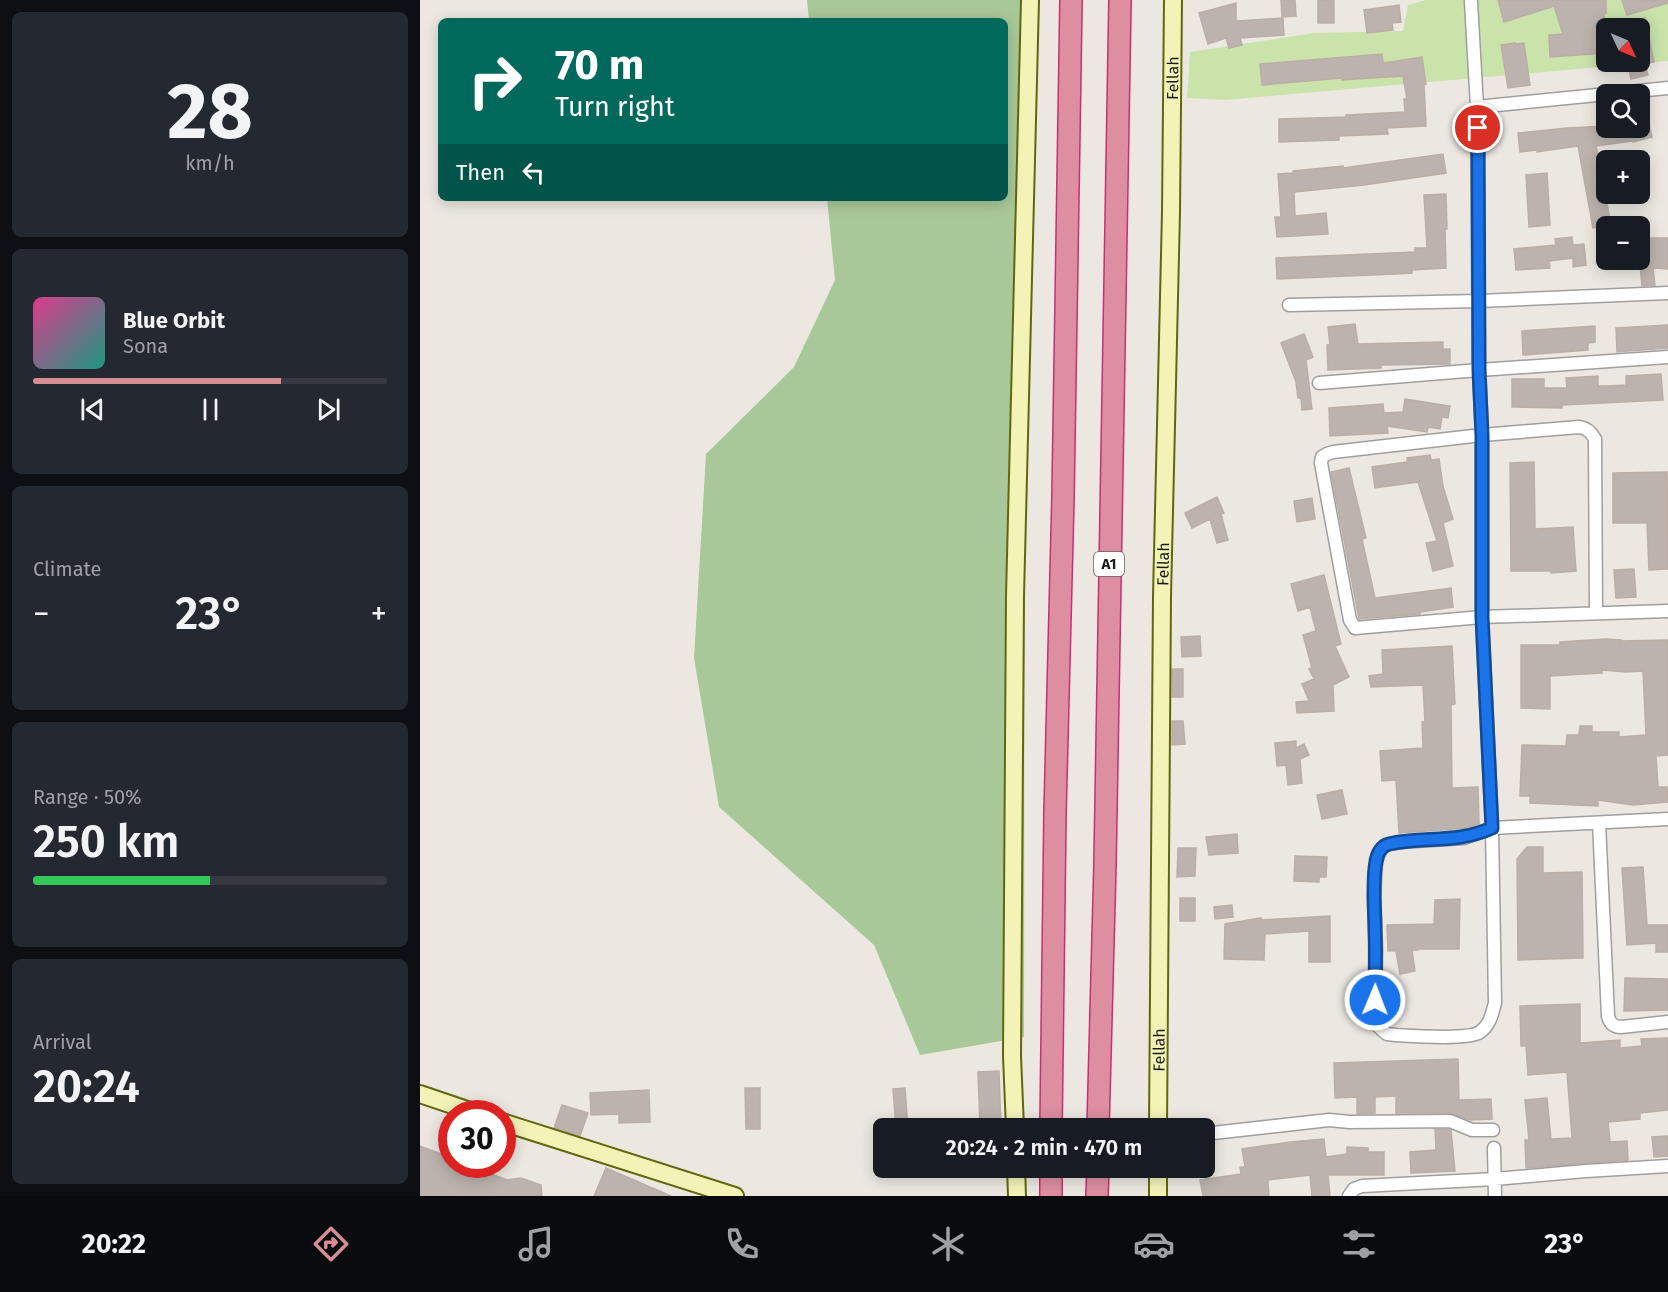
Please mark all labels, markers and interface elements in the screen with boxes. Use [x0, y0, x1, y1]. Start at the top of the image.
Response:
north arrow [1596, 18, 1650, 72]
map controls [1596, 18, 1650, 270]
text: 70 m [555, 40, 644, 90]
icon: right [456, 42, 534, 120]
street label: Fellah [1163, 56, 1182, 100]
text: 28 [167, 65, 253, 159]
button: search [1596, 84, 1650, 138]
text: Turn right [555, 91, 675, 123]
pin [1452, 102, 1503, 153]
icon: arrive [1461, 111, 1494, 144]
button: + [1596, 150, 1650, 204]
text: km/h [185, 151, 235, 175]
icon: left [517, 156, 550, 189]
text: Then [456, 159, 505, 186]
button: − [1596, 216, 1650, 270]
text: Blue Orbit [123, 307, 225, 334]
text: Sona [123, 334, 168, 358]
icon: previous [76, 393, 109, 426]
icon: pause [194, 393, 227, 426]
icon: next [312, 393, 345, 426]
street label: Fellah [1153, 542, 1173, 586]
road number: A1 [1094, 552, 1124, 576]
text: Climate [33, 557, 101, 581]
text: 23° [175, 587, 245, 641]
text: − [33, 594, 50, 634]
text: + [371, 594, 387, 634]
text: Range · 50% [33, 785, 142, 809]
text: 250 km [33, 815, 179, 869]
position arrow [1343, 968, 1407, 1032]
street label: Fellah [1149, 1028, 1169, 1072]
text: Arrival [33, 1030, 92, 1054]
text: 20:24 [33, 1060, 140, 1114]
speed limit sign: 30 [438, 1100, 516, 1178]
text: 20:24 · 2 min · 470 m [946, 1134, 1142, 1161]
icon: directions [310, 1223, 352, 1265]
icon: music [515, 1223, 557, 1265]
icon: phone [721, 1223, 763, 1265]
icon: climate [927, 1223, 969, 1265]
icon: car [1133, 1223, 1175, 1265]
icon: filters [1338, 1223, 1380, 1265]
text: 20:22 [82, 1228, 146, 1260]
text: 23° [1544, 1228, 1586, 1260]

